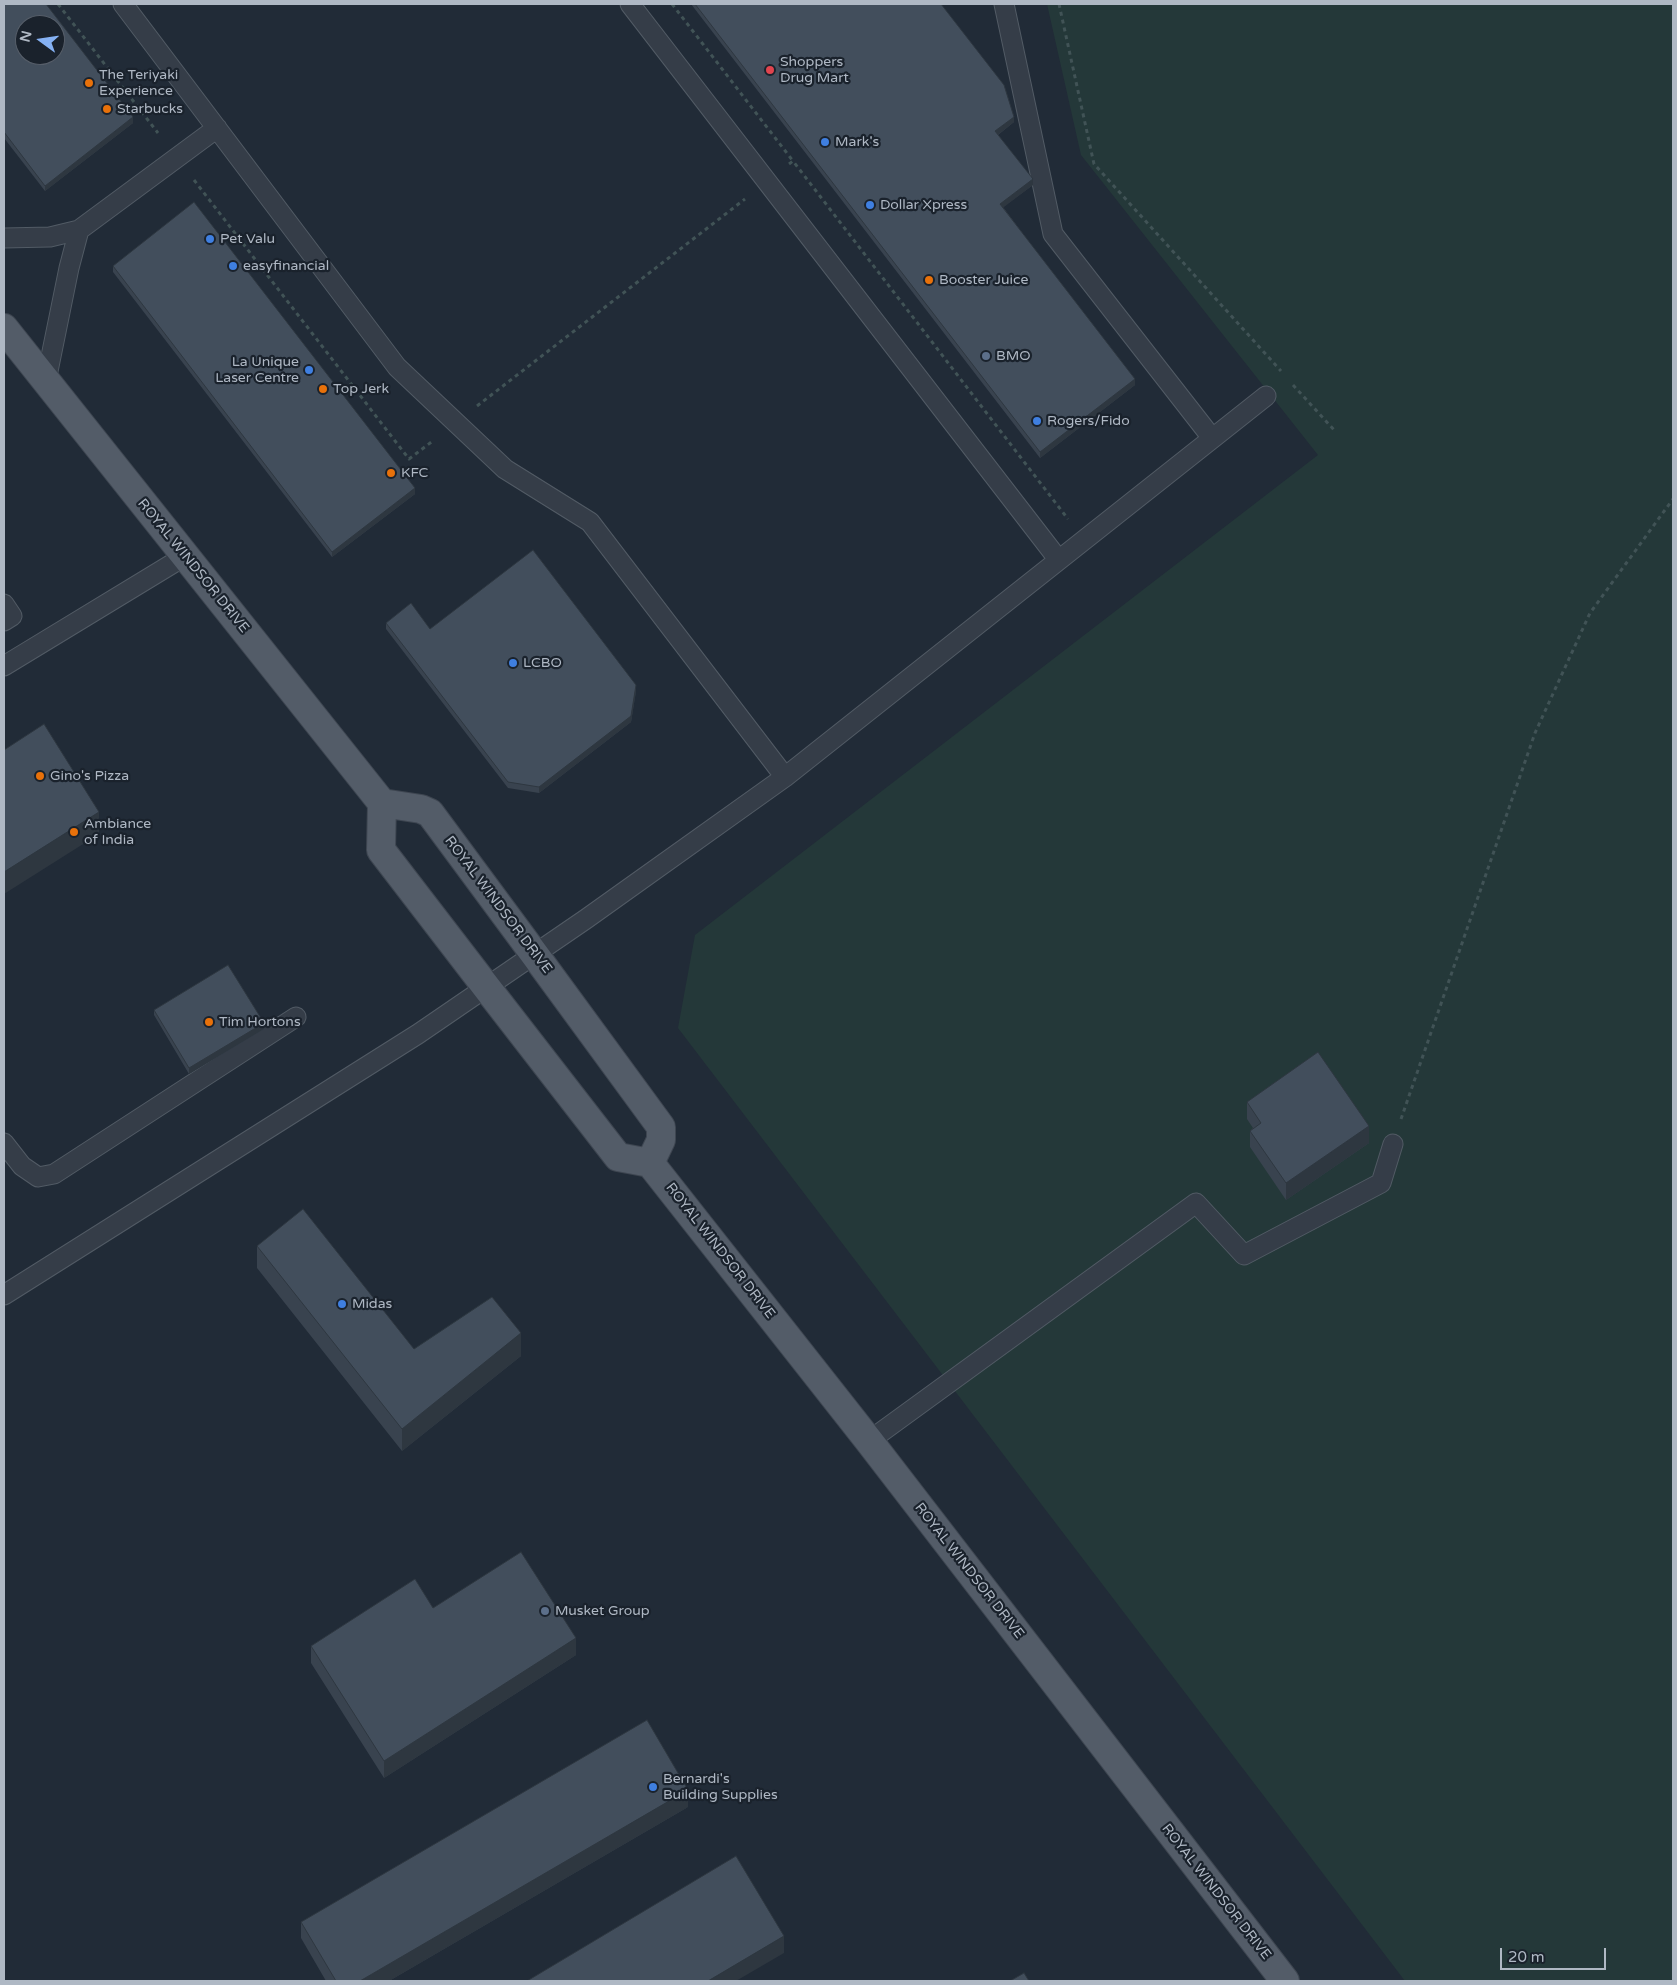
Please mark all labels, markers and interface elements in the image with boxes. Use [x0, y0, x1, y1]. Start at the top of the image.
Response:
north arrow [15, 15, 65, 65]
text: N [16, 29, 36, 44]
place label: Shoppers Drug Mart [780, 54, 849, 86]
marker: Shoppers Drug Mart [764, 64, 776, 76]
place label: The Teriyaki Experience [99, 67, 178, 100]
marker: The Teriyaki Experience [83, 77, 95, 89]
place label: Starbucks [117, 101, 183, 117]
marker: Starbucks [101, 103, 113, 115]
place label: Mark's [835, 134, 879, 150]
marker: Mark's [819, 136, 831, 148]
place label: Dollar Xpress [880, 197, 967, 213]
marker: Dollar Xpress [864, 199, 876, 211]
place label: Pet Valu [220, 231, 275, 247]
marker: Pet Valu [204, 233, 216, 245]
place label: easyfinancial [243, 258, 329, 274]
marker: easyfinancial [227, 260, 239, 272]
place label: Booster Juice [939, 272, 1028, 288]
marker: Booster Juice [923, 274, 935, 286]
place label: BMO [996, 348, 1031, 364]
marker: BMO [980, 350, 992, 362]
place label: La Unique Laser Centre [215, 354, 299, 387]
marker: La Unique Laser Centre [303, 364, 315, 376]
place label: Top Jerk [333, 381, 389, 397]
marker: Top Jerk [317, 383, 329, 395]
place label: Rogers/Fido [1047, 413, 1130, 429]
marker: Rogers/Fido [1031, 415, 1043, 427]
place label: KFC [401, 465, 428, 481]
marker: KFC [385, 467, 397, 479]
street label: ROYAL WINDSOR DRIVE [134, 496, 252, 636]
place label: LCBO [523, 655, 562, 671]
marker: LCBO [507, 657, 519, 669]
place label: Gino's Pizza [50, 768, 129, 784]
marker: Gino's Pizza [34, 770, 46, 782]
place label: Ambiance of India [84, 816, 151, 849]
marker: Ambiance of India [68, 826, 80, 838]
street label: ROYAL WINDSOR DRIVE [441, 833, 555, 977]
place label: Tim Hortons [219, 1014, 301, 1030]
marker: Tim Hortons [203, 1016, 215, 1028]
street label: ROYAL WINDSOR DRIVE [662, 1180, 778, 1322]
place label: Midas [352, 1296, 392, 1312]
marker: Midas [336, 1298, 348, 1310]
street label: ROYAL WINDSOR DRIVE [911, 1500, 1027, 1642]
place label: Musket Group [555, 1603, 650, 1619]
marker: Musket Group [539, 1605, 551, 1617]
place label: Bernardi's Building Supplies [663, 1771, 778, 1804]
marker: Bernardi's Building Supplies [647, 1781, 659, 1793]
street label: ROYAL WINDSOR DRIVE [1158, 1821, 1274, 1963]
scale bar [1502, 1938, 1608, 1970]
text: 20 m [1508, 1948, 1545, 1966]

